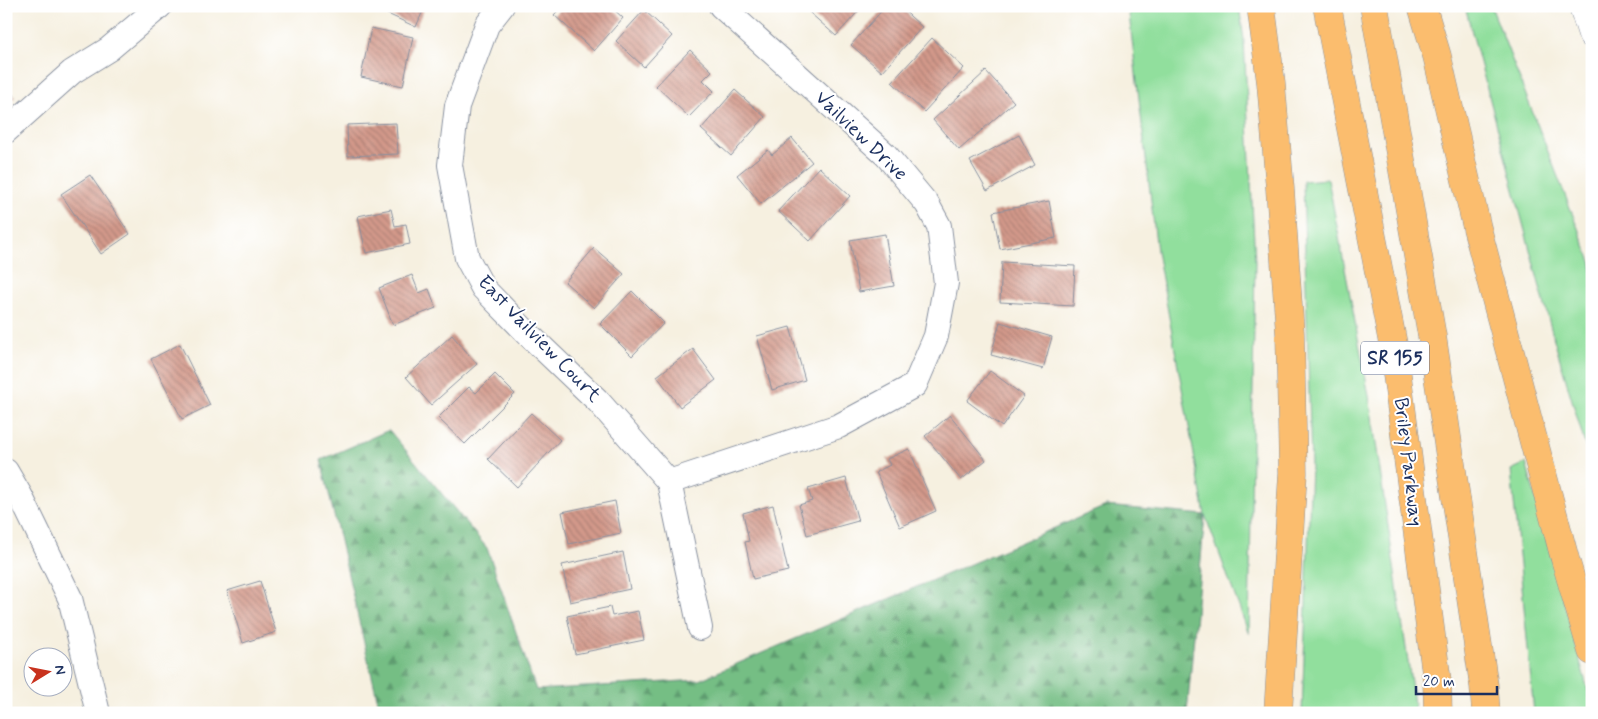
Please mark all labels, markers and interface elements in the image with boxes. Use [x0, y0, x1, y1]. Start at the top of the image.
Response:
street label: Vailview Drive [809, 85, 913, 187]
street label: East Vailview Court [471, 270, 607, 409]
road number: SR 155 [1361, 342, 1429, 374]
street label: Briley Parkway [1387, 396, 1429, 528]
north arrow [22, 646, 72, 696]
text: N [50, 664, 69, 676]
scale bar [1416, 664, 1497, 696]
text: 20 m [1423, 672, 1455, 692]

